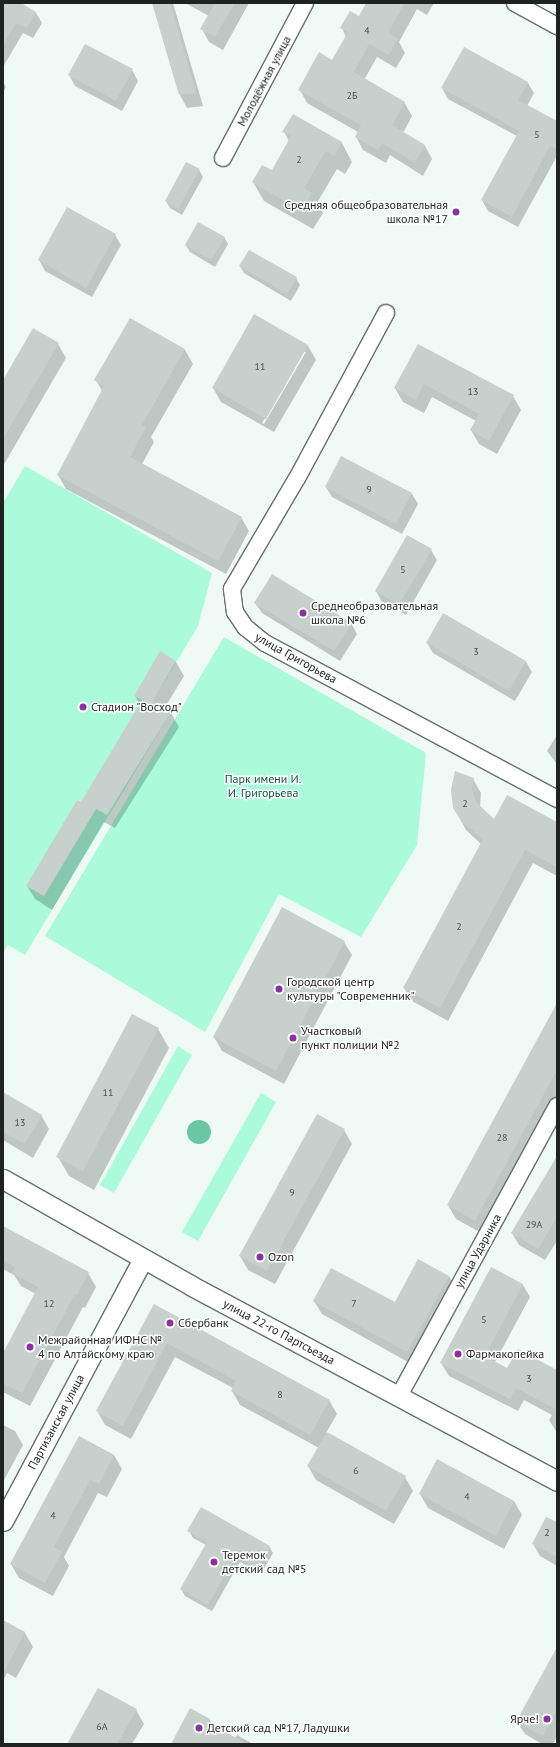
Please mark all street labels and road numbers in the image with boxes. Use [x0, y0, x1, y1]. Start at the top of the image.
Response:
street label: Молодёжная улица [234, 33, 294, 129]
street label: улица Григорьева [253, 630, 339, 686]
street label: улица Ударника [452, 1211, 504, 1291]
street label: улица 22-го Партсъезда [221, 1296, 337, 1368]
street label: Партизанская улица [25, 1372, 87, 1472]

